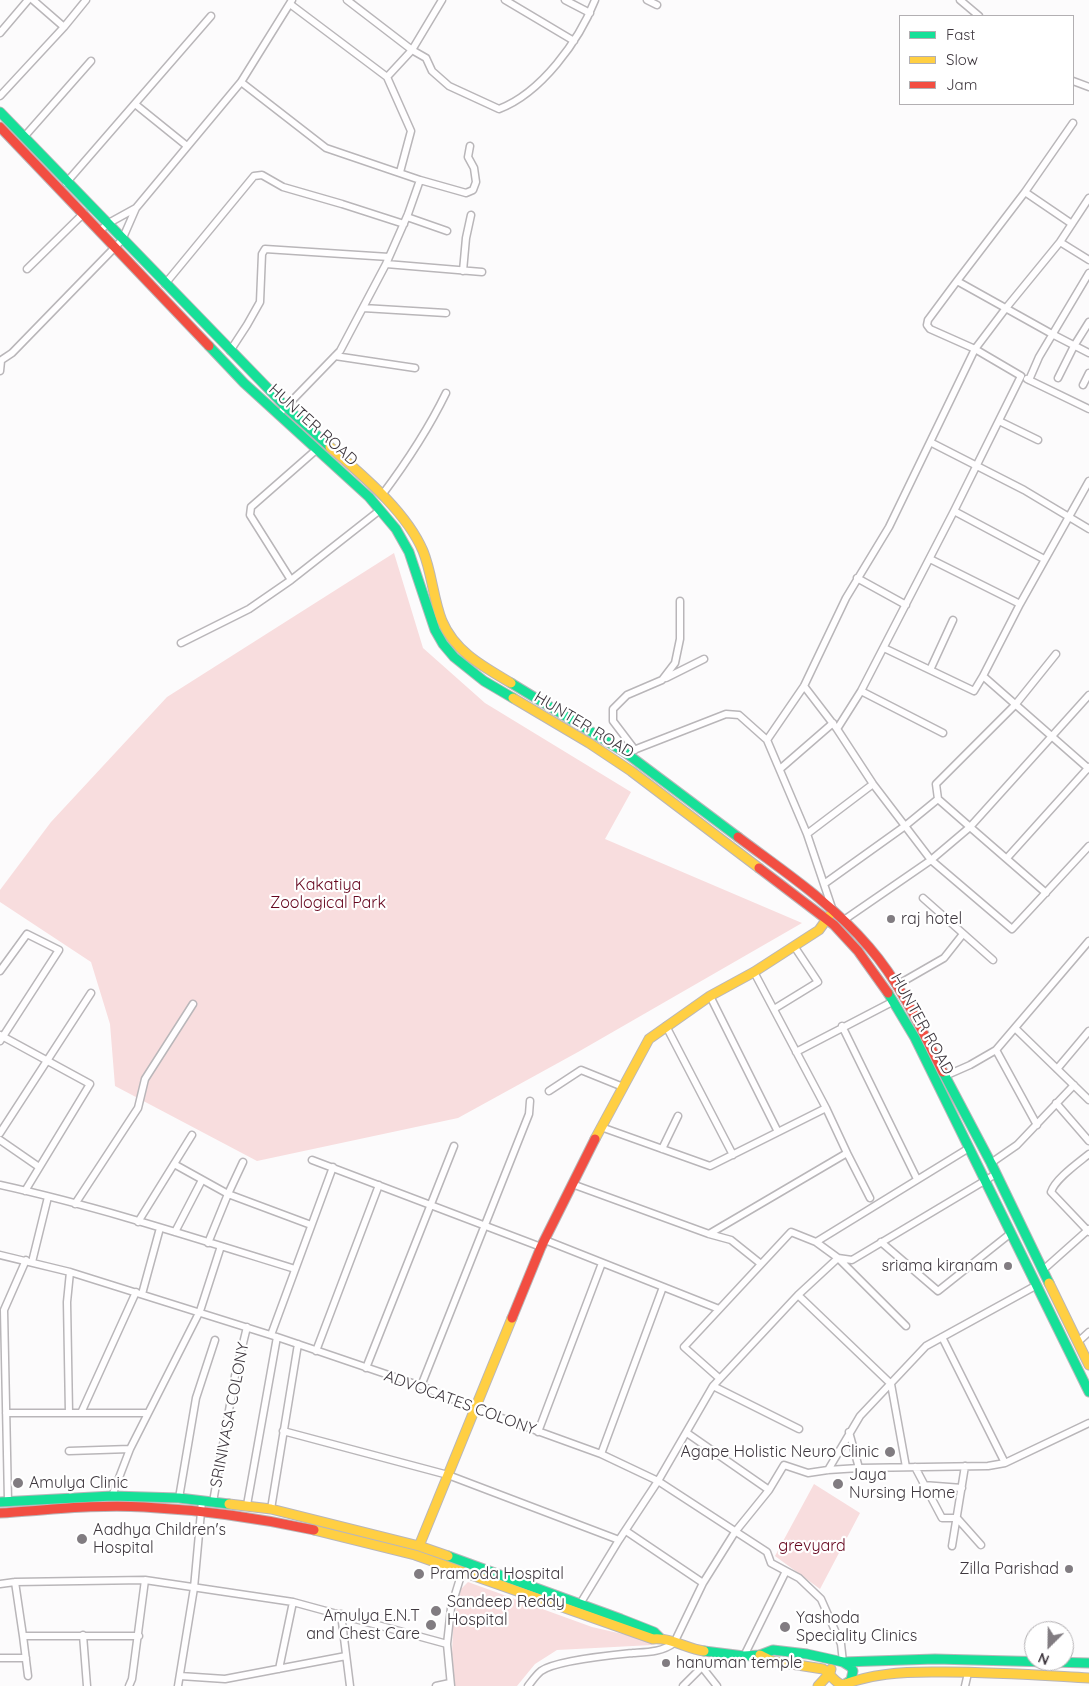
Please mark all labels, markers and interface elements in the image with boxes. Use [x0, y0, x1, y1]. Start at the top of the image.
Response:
legend [899, 15, 1074, 105]
text: Fast [946, 25, 975, 44]
text: Slow [946, 50, 978, 69]
text: Jam [946, 75, 977, 94]
street label: HUNTER ROAD [265, 380, 361, 470]
street label: HUNTER ROAD [531, 688, 637, 762]
park label: Kakatiya Zoological Park [270, 875, 386, 913]
place label: raj hotel [901, 909, 962, 929]
marker: raj hotel [885, 913, 897, 925]
street label: HUNTER ROAD [886, 970, 958, 1078]
place label: sriama kiranam [881, 1256, 998, 1276]
marker: sriama kiranam [1002, 1260, 1014, 1272]
street label: SRINIVASA COLONY [207, 1341, 253, 1489]
street label: ADVOCATES COLONY [381, 1367, 539, 1439]
place label: Agape Holistic Neuro Clinic [681, 1442, 879, 1462]
marker: Agape Holistic Neuro Clinic [883, 1445, 897, 1459]
place label: Jaya Nursing Home [849, 1465, 955, 1503]
place label: Amulya Clinic [29, 1473, 128, 1493]
marker: Amulya Clinic [11, 1476, 25, 1490]
marker: Jaya Nursing Home [831, 1477, 845, 1491]
place label: Aadhya Children's Hospital [93, 1520, 226, 1558]
marker: Aadhya Children's Hospital [75, 1532, 89, 1546]
park label: grevyard [778, 1536, 846, 1556]
place label: Zilla Parishad [959, 1559, 1059, 1579]
marker: Zilla Parishad [1063, 1563, 1075, 1575]
place label: Pramoda Hospital [430, 1564, 564, 1584]
marker: Pramoda Hospital [412, 1567, 426, 1581]
place label: Sandeep Reddy Hospital [447, 1592, 565, 1630]
marker: Sandeep Reddy Hospital [429, 1604, 443, 1618]
place label: Amulya E.N.T and Chest Care [306, 1606, 420, 1644]
place label: Yashoda Speciality Clinics [796, 1608, 917, 1646]
marker: Amulya E.N.T and Chest Care [424, 1618, 438, 1632]
marker: Yashoda Speciality Clinics [778, 1620, 792, 1634]
north arrow [1024, 1621, 1074, 1671]
text: N [1035, 1649, 1052, 1669]
place label: hanuman temple [676, 1653, 802, 1673]
marker: hanuman temple [660, 1657, 672, 1669]

